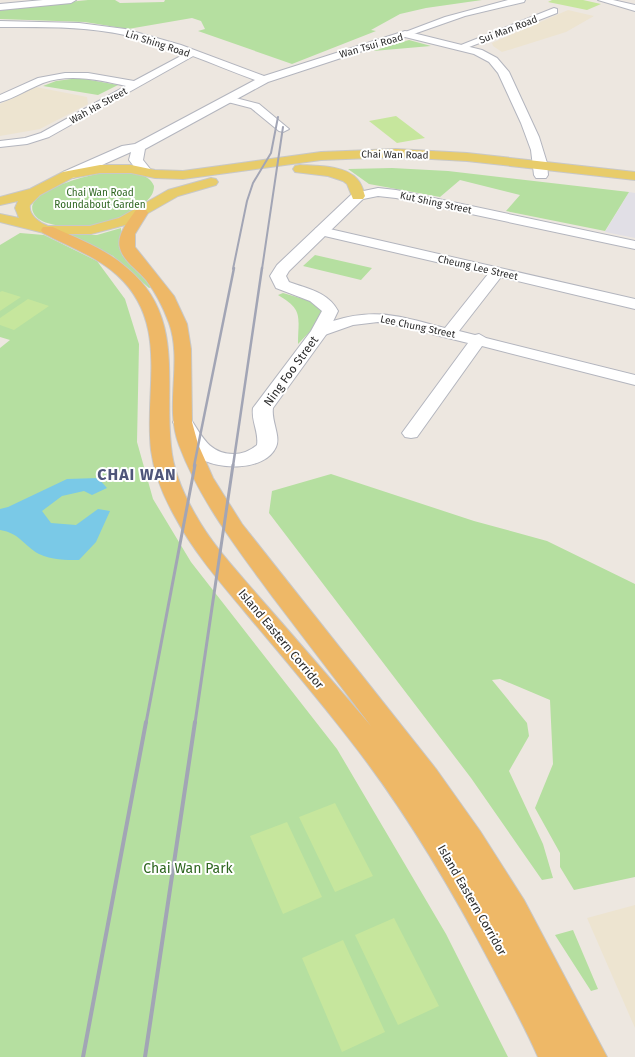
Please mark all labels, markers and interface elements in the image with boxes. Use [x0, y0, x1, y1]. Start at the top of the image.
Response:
street label: Sui Man Road [477, 13, 539, 47]
street label: Lin Shing Road [124, 28, 192, 60]
street label: Wan Tsui Road [338, 31, 404, 61]
street label: Wah Ha Street [68, 85, 130, 127]
street label: Chai Wan Road [361, 148, 429, 162]
park label: Chai Wan Road Roundabout Garden [54, 187, 146, 211]
street label: Kut Shing Street [399, 190, 473, 217]
street label: Cheung Lee Street [437, 253, 519, 283]
street label: Lee Chung Street [379, 313, 457, 341]
street label: Ning Foo Street [261, 333, 322, 409]
district label: CHAI WAN [97, 465, 177, 484]
street label: Island Eastern Corridor [235, 587, 327, 692]
street label: Island Eastern Corridor [435, 842, 510, 958]
park label: Chai Wan Park [143, 860, 234, 877]

